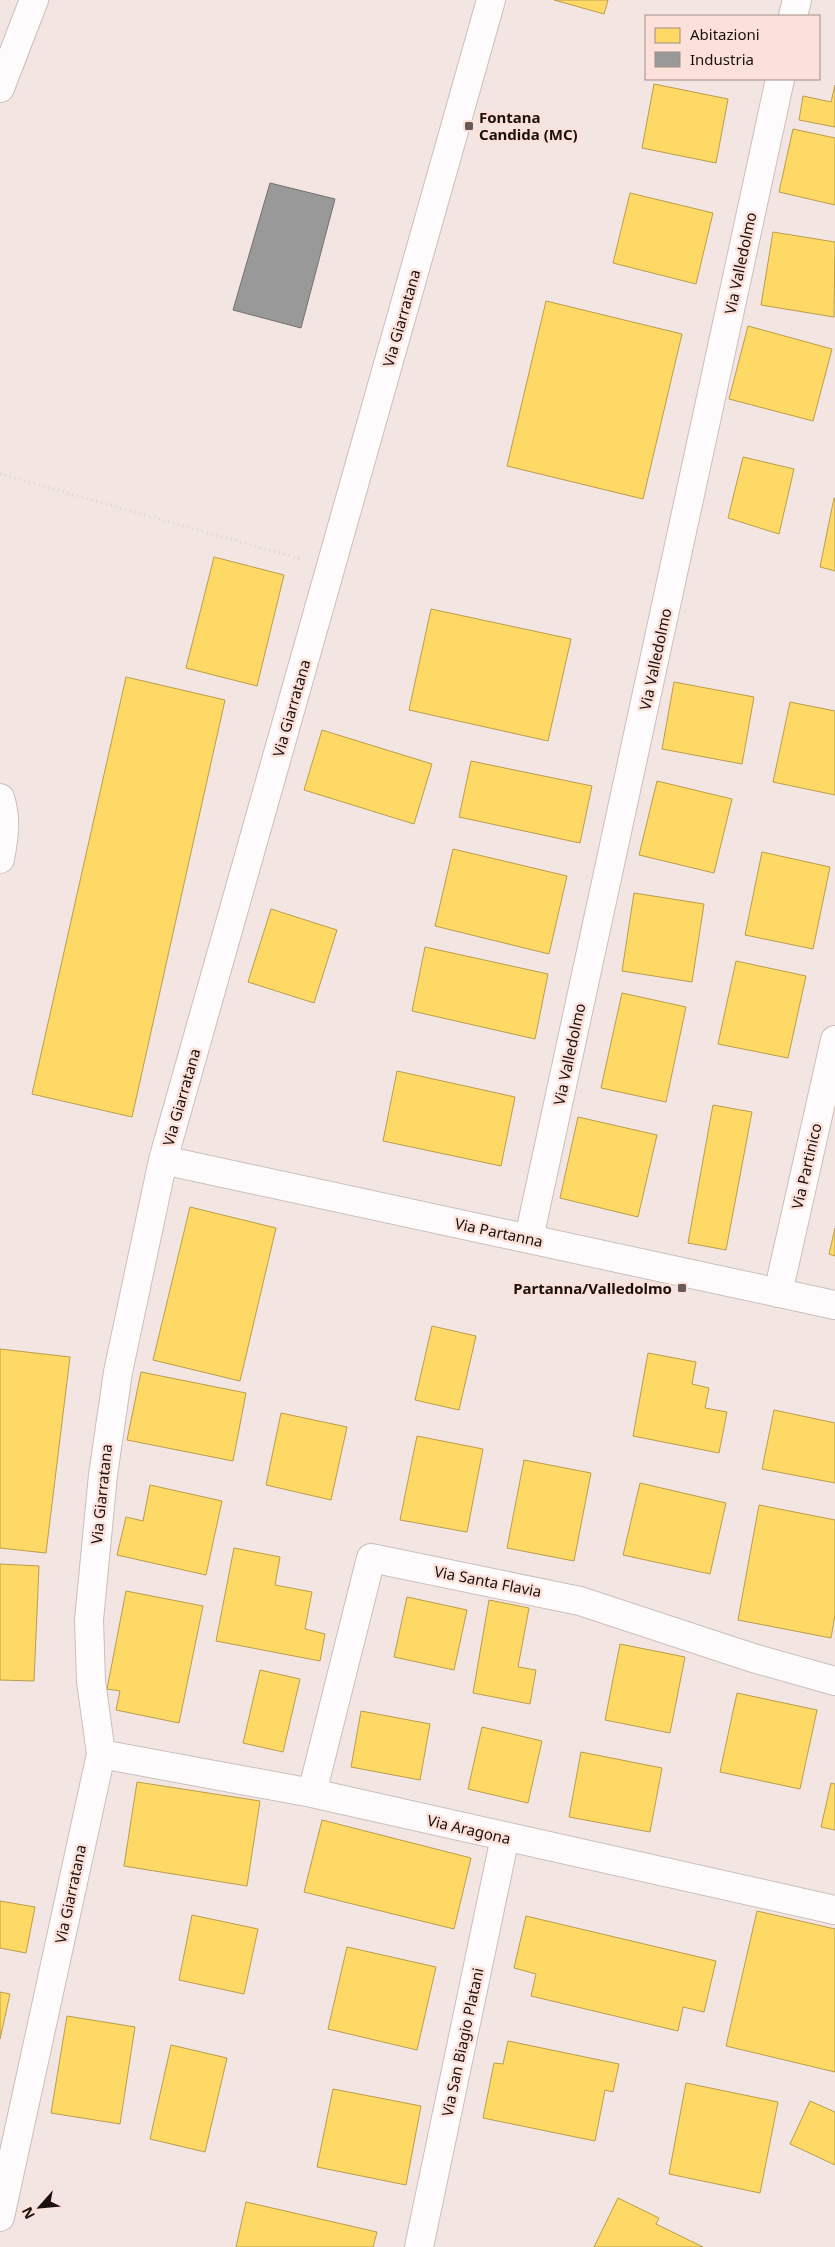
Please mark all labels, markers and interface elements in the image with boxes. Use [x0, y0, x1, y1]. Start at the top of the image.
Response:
legend [645, 15, 820, 80]
text: Abitazioni [690, 24, 760, 44]
text: Industria [690, 49, 754, 69]
place label: Fontana Candida (MC) [479, 107, 578, 144]
marker: Fontana Candida (MC) [463, 120, 475, 132]
street label: Via Valledolmo [719, 210, 761, 316]
street label: Via Giarratana [378, 267, 424, 369]
street label: Via Valledolmo [634, 606, 676, 712]
street label: Via Giarratana [268, 657, 314, 759]
street label: Via Valledolmo [548, 1001, 590, 1107]
street label: Via Giarratana [158, 1046, 204, 1148]
street label: Via Partinico [786, 1121, 826, 1211]
street label: Via Partanna [453, 1213, 545, 1251]
place label: Partanna/Valledolmo [513, 1278, 672, 1298]
marker: Partanna/Valledolmo [676, 1282, 688, 1294]
street label: Via Giarratana [86, 1443, 116, 1545]
street label: Via Santa Flavia [433, 1561, 543, 1601]
street label: Via Aragona [425, 1810, 513, 1848]
street label: Via Giarratana [50, 1843, 90, 1945]
street label: Via San Biagio Platani [436, 1966, 488, 2118]
north arrow [15, 2182, 65, 2232]
text: N [17, 2204, 39, 2223]

